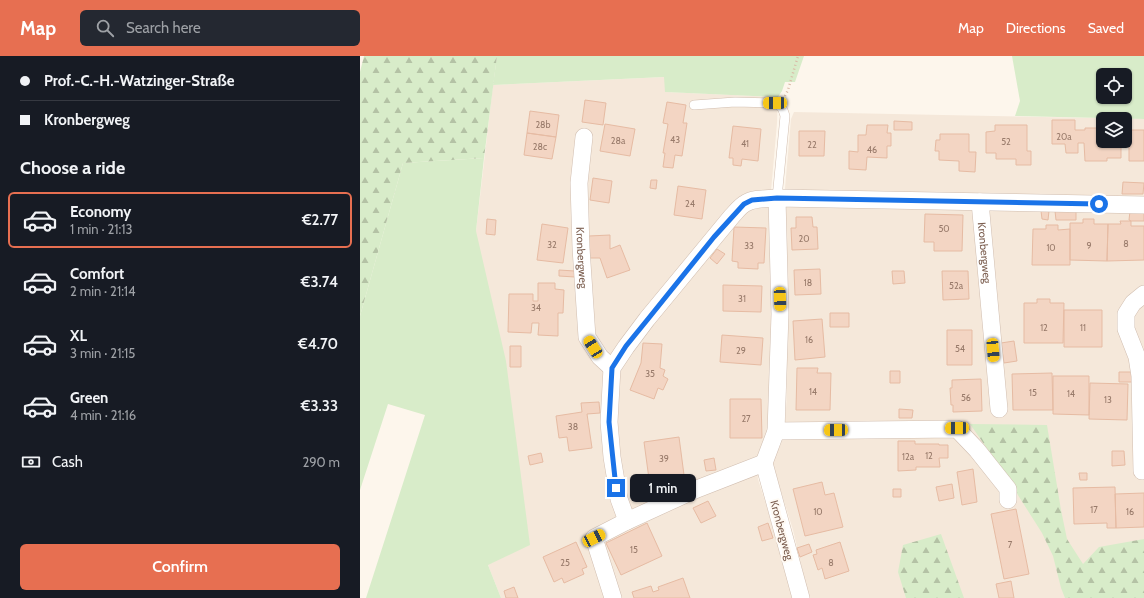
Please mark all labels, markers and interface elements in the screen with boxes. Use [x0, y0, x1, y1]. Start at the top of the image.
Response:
search box [80, 10, 360, 46]
text: Map [20, 17, 56, 40]
icon: search [94, 17, 116, 39]
text: Search here [126, 19, 201, 37]
text: Map [958, 19, 984, 37]
text: Directions [1006, 19, 1066, 37]
text: Saved [1088, 19, 1124, 37]
map controls [1096, 68, 1132, 148]
button: locate [1096, 68, 1132, 104]
text: Prof.-C.-H.-Watzinger-Straße [44, 72, 234, 90]
car [763, 97, 787, 109]
text: Kronbergweg [44, 111, 130, 129]
button: layers [1096, 112, 1132, 148]
house number: 28b [535, 119, 551, 130]
house number: 20a [1056, 131, 1072, 142]
house number: 43 [670, 134, 680, 145]
house number: 28a [611, 135, 626, 146]
house number: 52 [1001, 136, 1011, 147]
house number: 41 [741, 138, 749, 149]
house number: 22 [807, 139, 817, 150]
house number: 28c [533, 141, 547, 152]
house number: 46 [867, 144, 877, 155]
text: Choose a ride [20, 157, 125, 179]
route start [1090, 195, 1108, 213]
house number: 24 [685, 198, 695, 209]
icon: car [22, 202, 58, 238]
text: Economy [70, 203, 131, 221]
text: €2.77 [302, 211, 338, 229]
text: 1 min · 21:13 [70, 221, 133, 237]
street label: Kronbergweg [975, 222, 994, 285]
house number: 50 [938, 223, 950, 234]
street label: Kronbergweg [573, 227, 591, 289]
house number: 20 [799, 233, 810, 244]
house number: 8 [1123, 238, 1129, 249]
house number: 32 [547, 239, 557, 250]
house number: 33 [744, 240, 754, 251]
house number: 9 [1086, 240, 1092, 251]
house number: 10 [1046, 242, 1056, 253]
icon: car [22, 264, 58, 300]
text: Comfort [70, 265, 124, 283]
text: €3.74 [301, 273, 338, 291]
house number: 18 [804, 277, 812, 288]
house number: 52a [949, 280, 964, 291]
text: 2 min · 21:14 [70, 283, 136, 299]
car [774, 287, 786, 311]
house number: 31 [738, 293, 746, 304]
house number: 34 [531, 302, 541, 313]
house number: 12 [1040, 322, 1048, 333]
house number: 11 [1080, 322, 1086, 333]
icon: car [22, 326, 58, 362]
text: XL [70, 327, 87, 345]
car [582, 334, 604, 360]
house number: 16 [805, 334, 813, 345]
text: €4.70 [298, 335, 338, 353]
car [986, 338, 1000, 362]
house number: 54 [955, 343, 965, 354]
text: 3 min · 21:15 [70, 345, 135, 361]
house number: 29 [736, 345, 746, 356]
house number: 35 [645, 368, 655, 379]
house number: 14 [809, 386, 817, 397]
house number: 15 [1029, 387, 1037, 398]
icon: car [22, 388, 58, 424]
house number: 14 [1067, 388, 1075, 399]
text: Green [70, 389, 108, 407]
house number: 56 [961, 392, 971, 403]
house number: 13 [1104, 394, 1112, 405]
text: €3.33 [301, 397, 338, 415]
text: 4 min · 21:16 [70, 407, 136, 423]
house number: 27 [741, 413, 751, 424]
house number: 38 [568, 421, 578, 432]
car [945, 422, 969, 434]
car [824, 424, 848, 436]
house number: 12 [925, 450, 933, 461]
icon: cash [20, 451, 42, 473]
house number: 12a [902, 451, 915, 462]
text: Cash [52, 453, 83, 471]
house number: 39 [659, 453, 669, 464]
text: 290 m [302, 454, 340, 470]
callout: 1 min [630, 474, 696, 502]
route end [607, 479, 625, 497]
text: 1 min [648, 480, 678, 496]
street label: Kronbergweg [767, 499, 797, 562]
house number: 17 [1090, 504, 1098, 515]
house number: 10 [813, 506, 823, 517]
house number: 16 [1126, 506, 1134, 517]
car [581, 527, 607, 549]
house number: 7 [1008, 539, 1013, 550]
button: Confirm [20, 544, 340, 590]
house number: 15 [630, 544, 638, 555]
house number: 25 [560, 557, 570, 568]
house number: 8 [828, 557, 834, 568]

